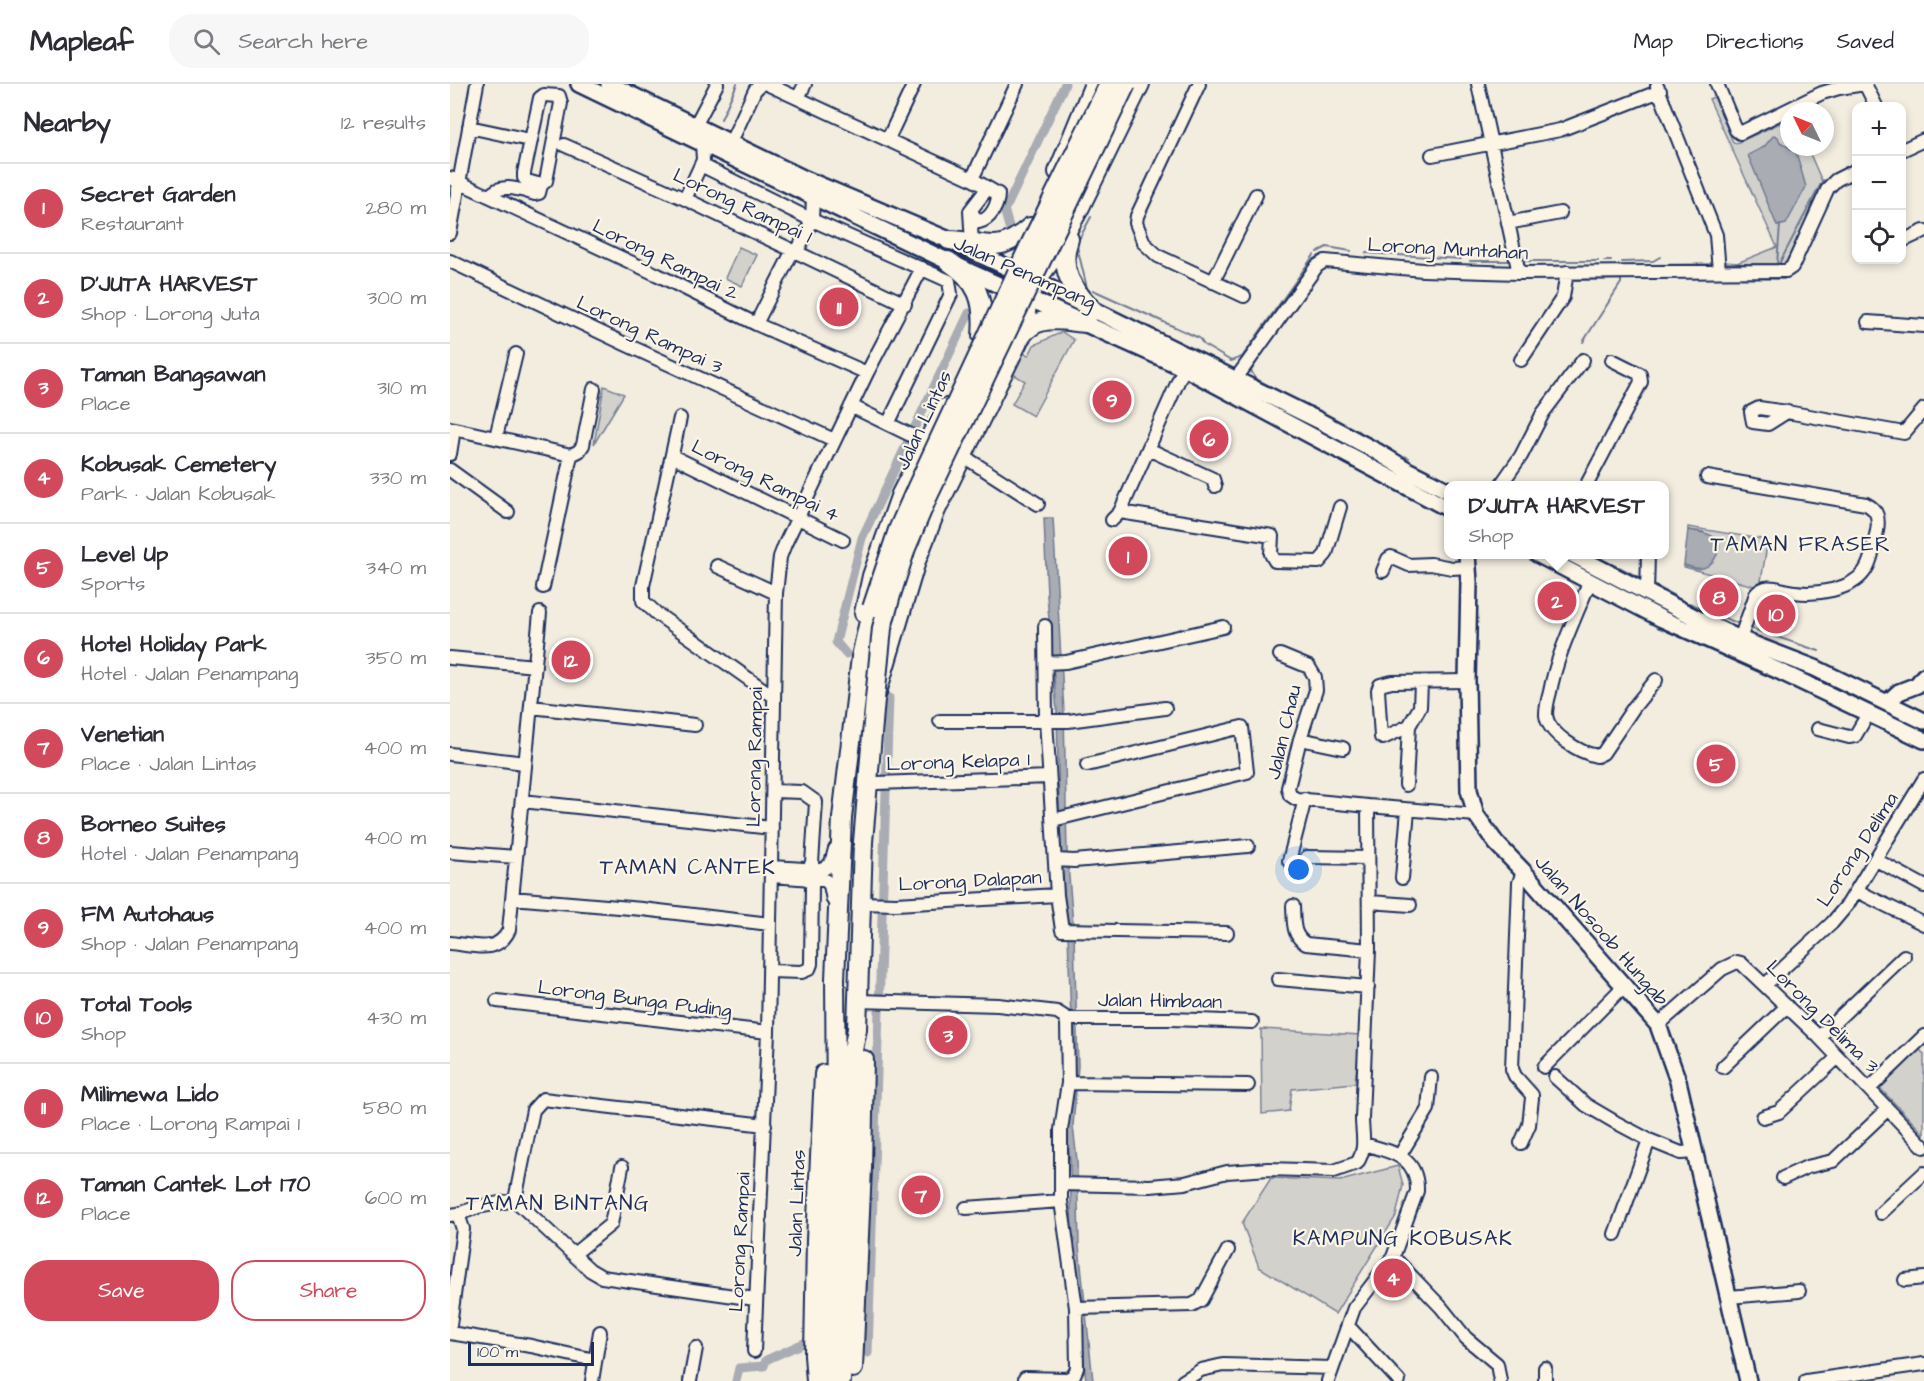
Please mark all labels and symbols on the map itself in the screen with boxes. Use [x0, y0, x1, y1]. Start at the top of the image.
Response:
north arrow [1780, 102, 1834, 156]
street label: Lorong Rampai 1 [668, 161, 817, 252]
street label: Lorong Rampai 2 [587, 212, 744, 309]
street label: Jalan Penampang [949, 229, 1100, 318]
street label: Lorong Muntahan [1367, 231, 1529, 268]
pin: 11 [820, 284, 858, 330]
street label: Lorong Rampai 3 [572, 289, 727, 382]
street label: Jalan Lintas [889, 366, 959, 475]
pin: 9 [1092, 378, 1132, 422]
pin: 6 [1190, 416, 1228, 462]
street label: Lorong Rampai 4 [686, 433, 845, 530]
district label: TAMAN FRASER [1711, 530, 1891, 559]
pin: 1 [1108, 534, 1148, 578]
pin: 8 [1700, 574, 1738, 620]
pin: 2 [1538, 578, 1576, 624]
pin: 10 [1756, 592, 1796, 636]
pin: 12 [552, 638, 590, 682]
street label: Jalan Chau [1259, 682, 1308, 782]
street label: Lorong Rampai [740, 687, 771, 827]
pin: 5 [1696, 742, 1736, 786]
street label: Lorong Kelapa 1 [886, 745, 1031, 780]
street label: Lorong Delima [1810, 787, 1906, 913]
street label: Jalan Nosoob Hungab [1527, 849, 1675, 1013]
district label: TAMAN CANTEK [600, 853, 776, 882]
your location [1284, 855, 1313, 884]
street label: Lorong Dalapan [898, 863, 1042, 900]
street label: Lorong Delima 3 [1759, 954, 1885, 1080]
street label: Lorong Bunga Puding [536, 973, 733, 1026]
street label: Jalan Himbaan [1098, 986, 1222, 1016]
pin: 3 [928, 1012, 968, 1058]
street label: Jalan Lintas [781, 1149, 813, 1257]
street label: Lorong Rampai [722, 1171, 759, 1313]
pin: 7 [902, 1172, 940, 1218]
district label: TAMAN BINTANG [466, 1189, 650, 1218]
district label: KAMPUNG KOBUSAK [1293, 1224, 1513, 1253]
pin: 4 [1374, 1256, 1412, 1300]
scale bar [468, 1339, 594, 1366]

